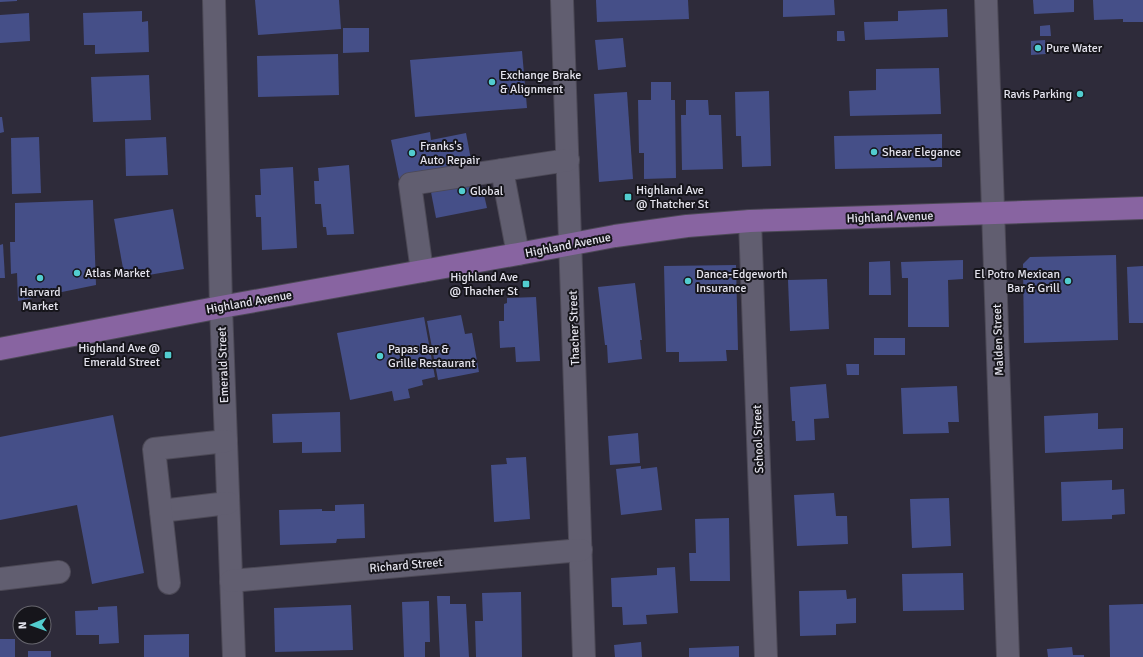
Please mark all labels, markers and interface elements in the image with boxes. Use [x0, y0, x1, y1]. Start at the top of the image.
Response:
place label: Pure Water [1046, 41, 1103, 56]
marker: Pure Water [1033, 43, 1043, 53]
place label: Exchange Brake & Alignment [500, 68, 581, 97]
marker: Exchange Brake & Alignment [487, 77, 497, 87]
place label: Ravis Parking [1003, 87, 1072, 102]
marker: Ravis Parking [1075, 89, 1085, 99]
place label: Franks's Auto Repair [420, 139, 481, 168]
place label: Shear Elegance [882, 145, 961, 160]
marker: Shear Elegance [869, 147, 879, 157]
marker: Franks's Auto Repair [407, 148, 417, 158]
place label: Highland Ave @ Thatcher St [636, 183, 709, 212]
place label: Global [470, 184, 504, 199]
marker: Global [457, 186, 467, 196]
marker: Highland Ave @ Thatcher St [623, 192, 633, 202]
street label: Highland Avenue [846, 208, 934, 227]
street label: Highland Avenue [524, 230, 612, 261]
place label: Atlas Market [85, 266, 150, 281]
place label: Danca-Edgeworth Insurance [696, 267, 788, 296]
place label: El Potro Mexican Bar & Grill [974, 267, 1060, 296]
marker: Atlas Market [72, 268, 82, 278]
place label: Highland Ave @ Thacher St [449, 270, 518, 299]
marker: Harvard Market [35, 273, 45, 283]
marker: Danca-Edgeworth Insurance [683, 276, 693, 286]
marker: El Potro Mexican Bar & Grill [1063, 276, 1073, 286]
marker: Highland Ave @ Thacher St [521, 279, 531, 289]
place label: Harvard Market [19, 285, 61, 314]
street label: Highland Avenue [205, 288, 293, 317]
street label: Thacher Street [566, 290, 583, 366]
street label: Malden Street [990, 304, 1007, 376]
street label: Emerald Street [215, 326, 232, 403]
place label: Highland Ave @ Emerald Street [78, 341, 160, 370]
place label: Papas Bar & Grille Restaurant [388, 342, 475, 371]
marker: Highland Ave @ Emerald Street [163, 350, 173, 360]
marker: Papas Bar & Grille Restaurant [375, 351, 385, 361]
street label: School Street [750, 404, 767, 474]
street label: Richard Street [369, 555, 443, 576]
north arrow [12, 605, 52, 645]
text: N [16, 621, 29, 629]

